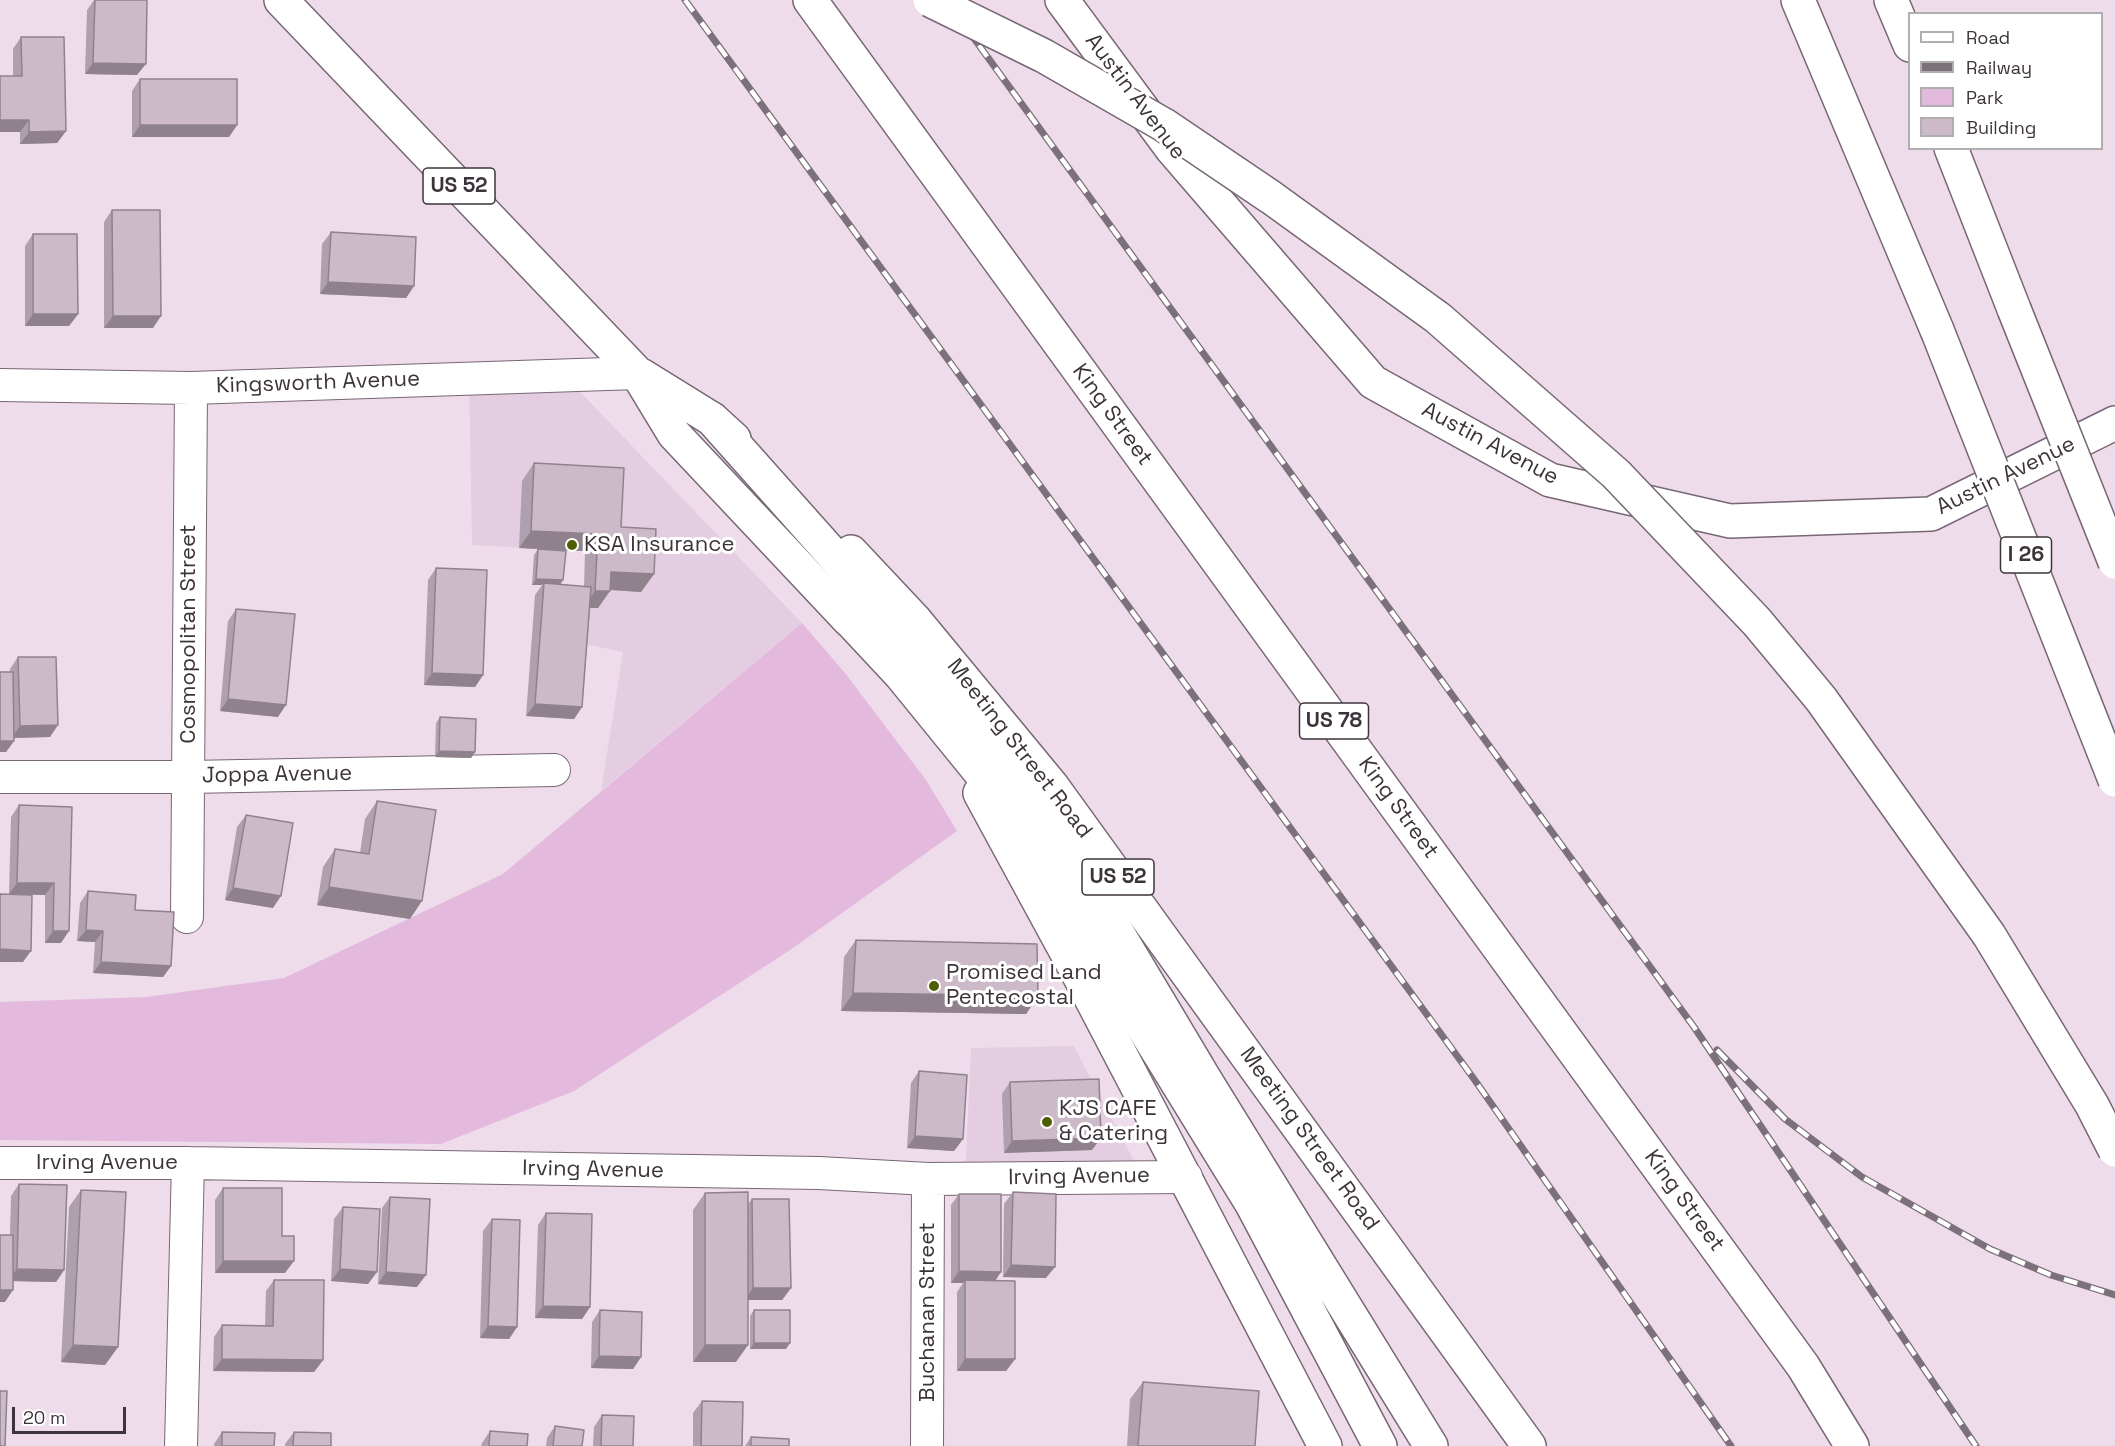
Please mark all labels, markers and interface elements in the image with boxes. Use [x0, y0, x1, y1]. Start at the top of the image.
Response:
legend [1908, 12, 2103, 150]
text: Road [1966, 26, 2010, 49]
street label: Austin Avenue [1079, 29, 1191, 165]
text: Railway [1966, 56, 2032, 79]
text: Park [1966, 86, 2003, 109]
text: Building [1966, 116, 2036, 139]
road number: US 52 [423, 168, 495, 204]
street label: King Street [1066, 359, 1158, 471]
street label: Kingsworth Avenue [216, 366, 420, 400]
street label: Austin Avenue [1417, 397, 1563, 491]
street label: Austin Avenue [1932, 431, 2080, 521]
street label: Cosmopolitan Street [176, 524, 202, 744]
place label: KSA Insurance [584, 532, 734, 558]
road number: I 26 [2000, 537, 2052, 573]
marker: KSA Insurance [565, 538, 579, 552]
street label: Meeting Street Road [941, 654, 1097, 844]
road number: US 78 [1300, 703, 1368, 739]
street label: King Street [1352, 752, 1444, 864]
street label: Joppa Avenue [202, 760, 352, 790]
road number: US 52 [1082, 859, 1154, 895]
place label: Promised Land Pentecostal [946, 960, 1102, 1011]
marker: Promised Land Pentecostal [927, 979, 941, 993]
street label: Meeting Street Road [1234, 1042, 1384, 1236]
place label: KJS CAFE & Catering [1059, 1096, 1168, 1148]
marker: KJS CAFE & Catering [1040, 1115, 1054, 1129]
street label: King Street [1638, 1145, 1730, 1257]
street label: Irving Avenue [36, 1150, 178, 1176]
street label: Irving Avenue [522, 1156, 664, 1184]
street label: Irving Avenue [1008, 1163, 1150, 1191]
street label: Buchanan Street [915, 1222, 941, 1402]
scale bar [15, 1395, 129, 1433]
text: 20 m [23, 1406, 66, 1429]

